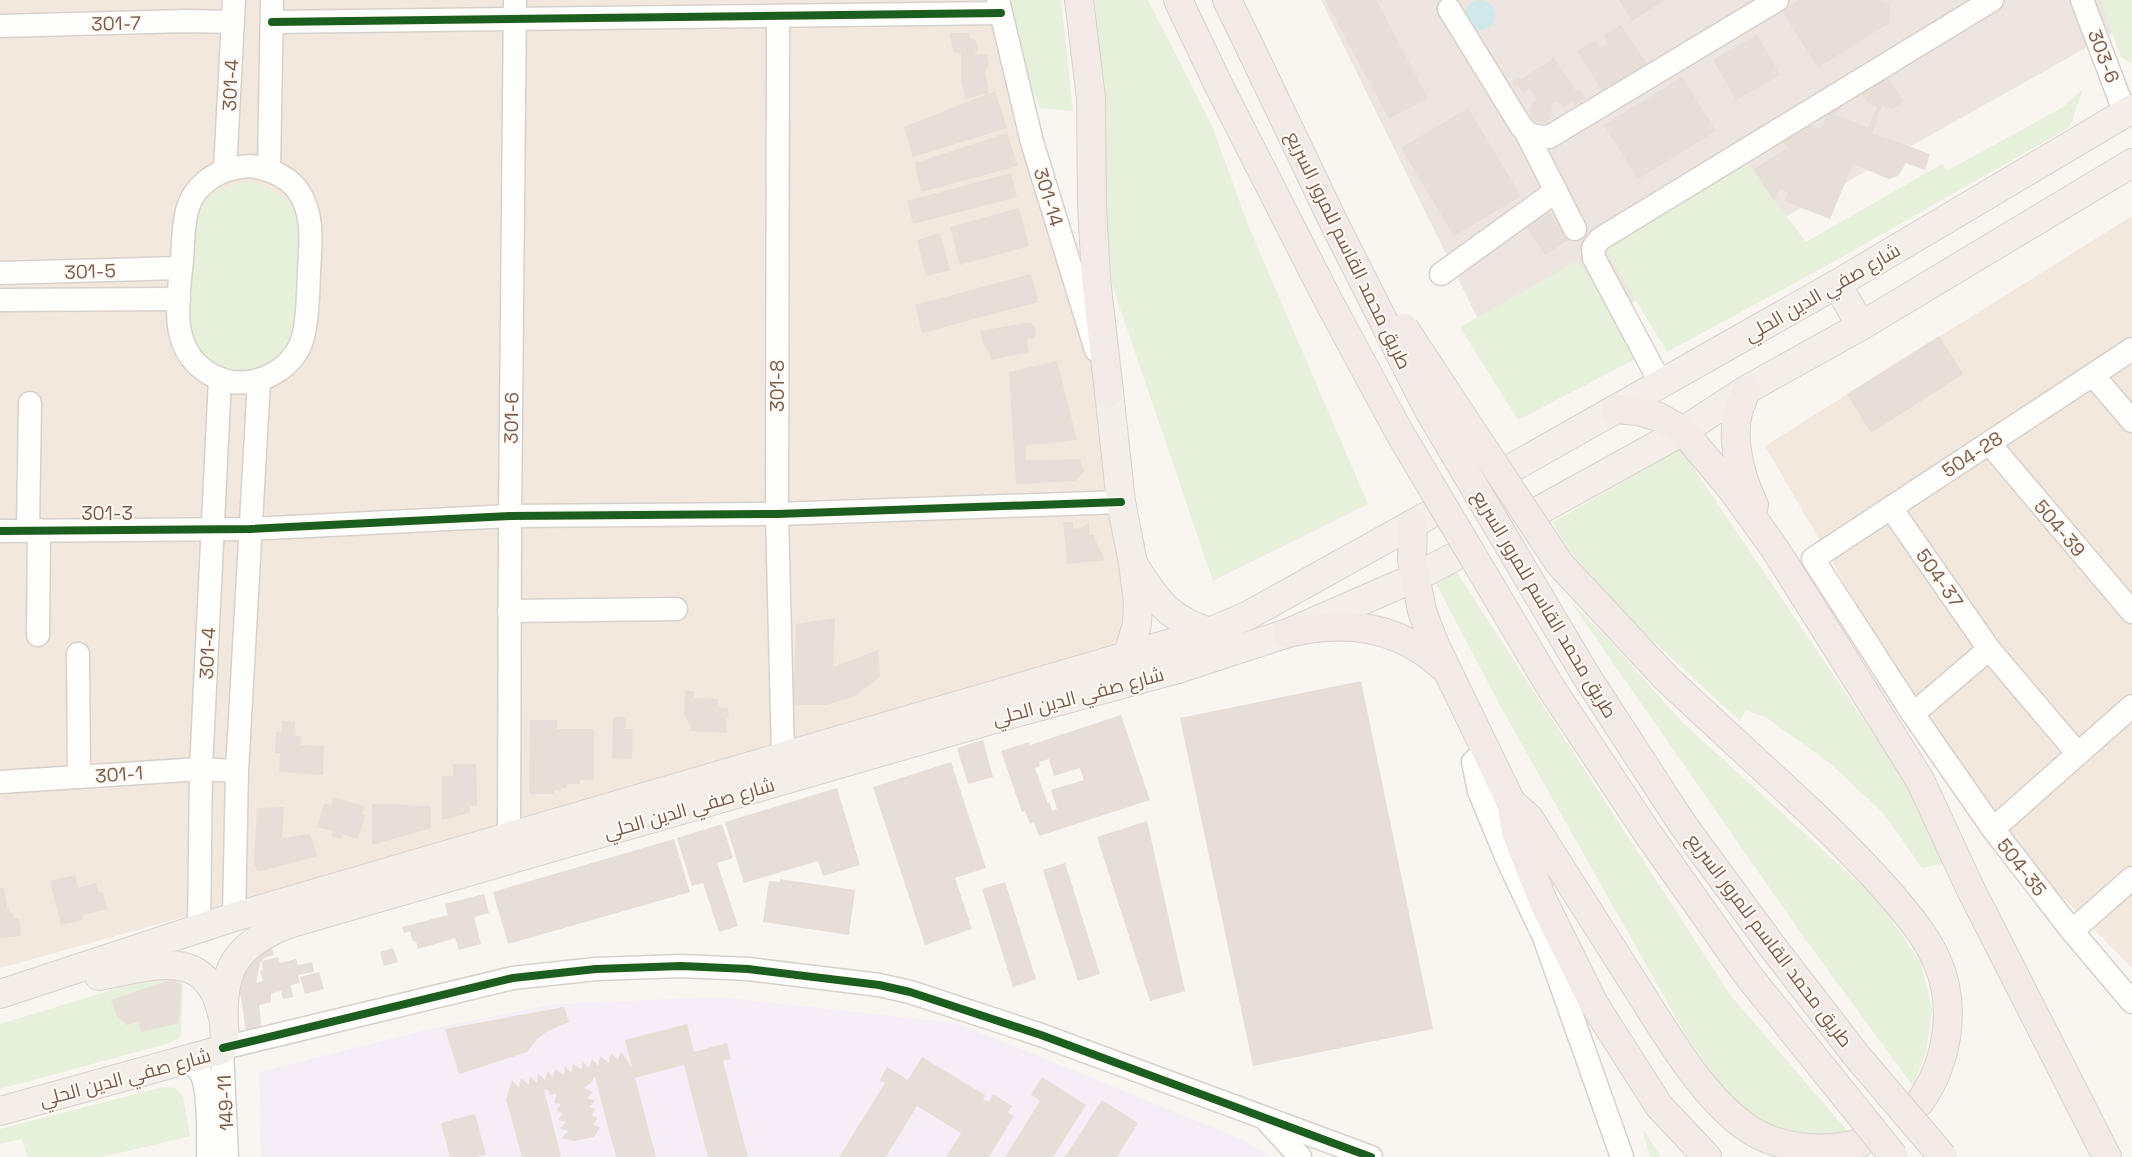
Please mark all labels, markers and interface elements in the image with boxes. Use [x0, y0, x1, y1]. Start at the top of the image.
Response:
street label: 301-7 [91, 11, 141, 36]
street label: 303-6 [2082, 26, 2125, 87]
street label: 301-4 [217, 58, 244, 112]
street label: طريق محمد القاسم للمرور السريع [1279, 127, 1417, 374]
street label: 301-14 [1028, 165, 1069, 230]
street label: شارع صفي الدين الحلي [1740, 237, 1906, 349]
street label: 301-5 [64, 258, 116, 285]
street label: 301-8 [765, 360, 790, 412]
street label: 301-6 [499, 392, 524, 444]
street label: 504-28 [1937, 426, 2007, 483]
street label: طريق محمد القاسم للمرور السريع [1466, 486, 1623, 723]
street label: 504-39 [2028, 495, 2091, 562]
street label: 301-3 [81, 501, 133, 526]
street label: 504-37 [1910, 544, 1969, 613]
street label: 301-4 [194, 626, 221, 680]
street label: شارع صفي الدين الحلي [990, 662, 1167, 733]
street label: 301-1 [94, 760, 144, 789]
street label: شارع صفي الدين الحلي [601, 772, 778, 847]
street label: طريق محمد القاسم للمرور السريع [1680, 828, 1858, 1053]
street label: 504-35 [1991, 833, 2052, 901]
street label: شارع صفي الدين الحلي [37, 1043, 214, 1114]
street label: 149-11 [212, 1074, 239, 1132]

